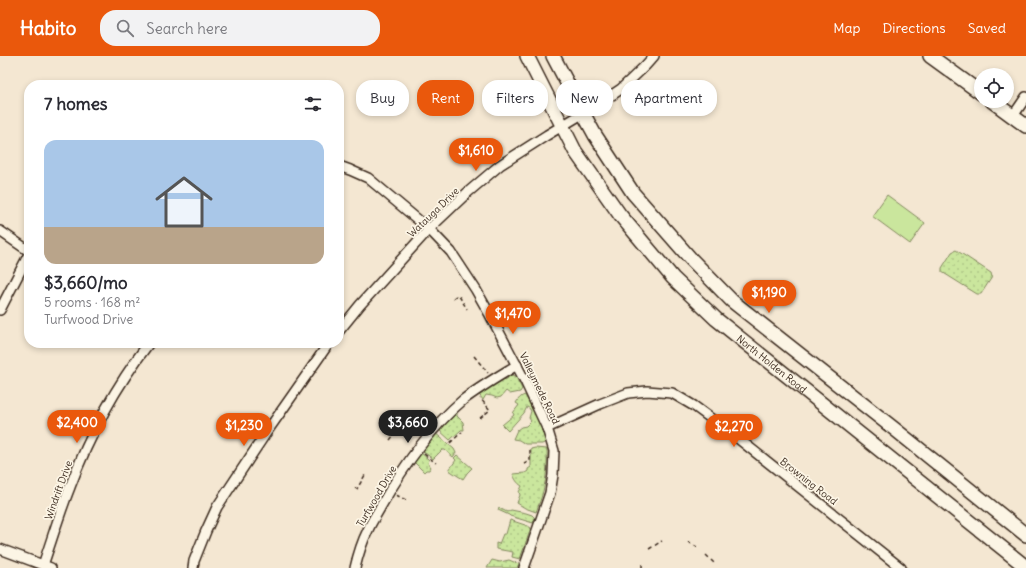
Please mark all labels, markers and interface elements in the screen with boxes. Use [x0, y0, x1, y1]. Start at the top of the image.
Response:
search box [100, 10, 380, 46]
text: Habito [20, 16, 76, 40]
icon: search [114, 17, 136, 39]
text: Search here [146, 19, 228, 38]
text: Map [833, 19, 860, 37]
text: Directions [882, 19, 946, 37]
text: Saved [968, 19, 1006, 37]
map controls [974, 68, 1014, 108]
button: locate [974, 68, 1014, 108]
chip: Buy [356, 80, 409, 116]
chip: Rent [417, 80, 474, 116]
chip: Filters [482, 80, 548, 116]
chip: New [556, 80, 613, 116]
chip: Apartment [621, 80, 717, 116]
text: 7 homes [44, 93, 108, 115]
icon: filters [302, 93, 324, 115]
pin: $1,610 [443, 138, 509, 172]
text: $1,610 [458, 142, 494, 159]
icon: home [148, 166, 220, 238]
street label: Watauga Drive [405, 185, 462, 240]
text: $3,660/mo [44, 272, 128, 294]
pin: $1,190 [736, 280, 802, 314]
text: $1,190 [751, 284, 787, 301]
text: 5 rooms · 168 m² [44, 294, 140, 311]
pin: $1,470 [480, 301, 546, 335]
text: $1,470 [495, 305, 531, 322]
text: Turfwood Drive [44, 311, 133, 328]
street label: North Holden Road [734, 332, 809, 396]
street label: Valleymede Road [517, 350, 563, 426]
pin: $2,400 [44, 410, 110, 444]
pin: $3,660 [375, 410, 441, 444]
pin: $1,230 [211, 413, 277, 447]
text: $2,400 [56, 414, 98, 431]
text: $3,660 [388, 414, 428, 431]
pin: $2,270 [701, 414, 767, 448]
text: $1,230 [225, 417, 263, 434]
text: $2,270 [714, 418, 754, 435]
street label: Browning Road [777, 455, 840, 508]
street label: Windrift Drive [42, 459, 75, 522]
street label: Turfwood Drive [354, 463, 399, 529]

